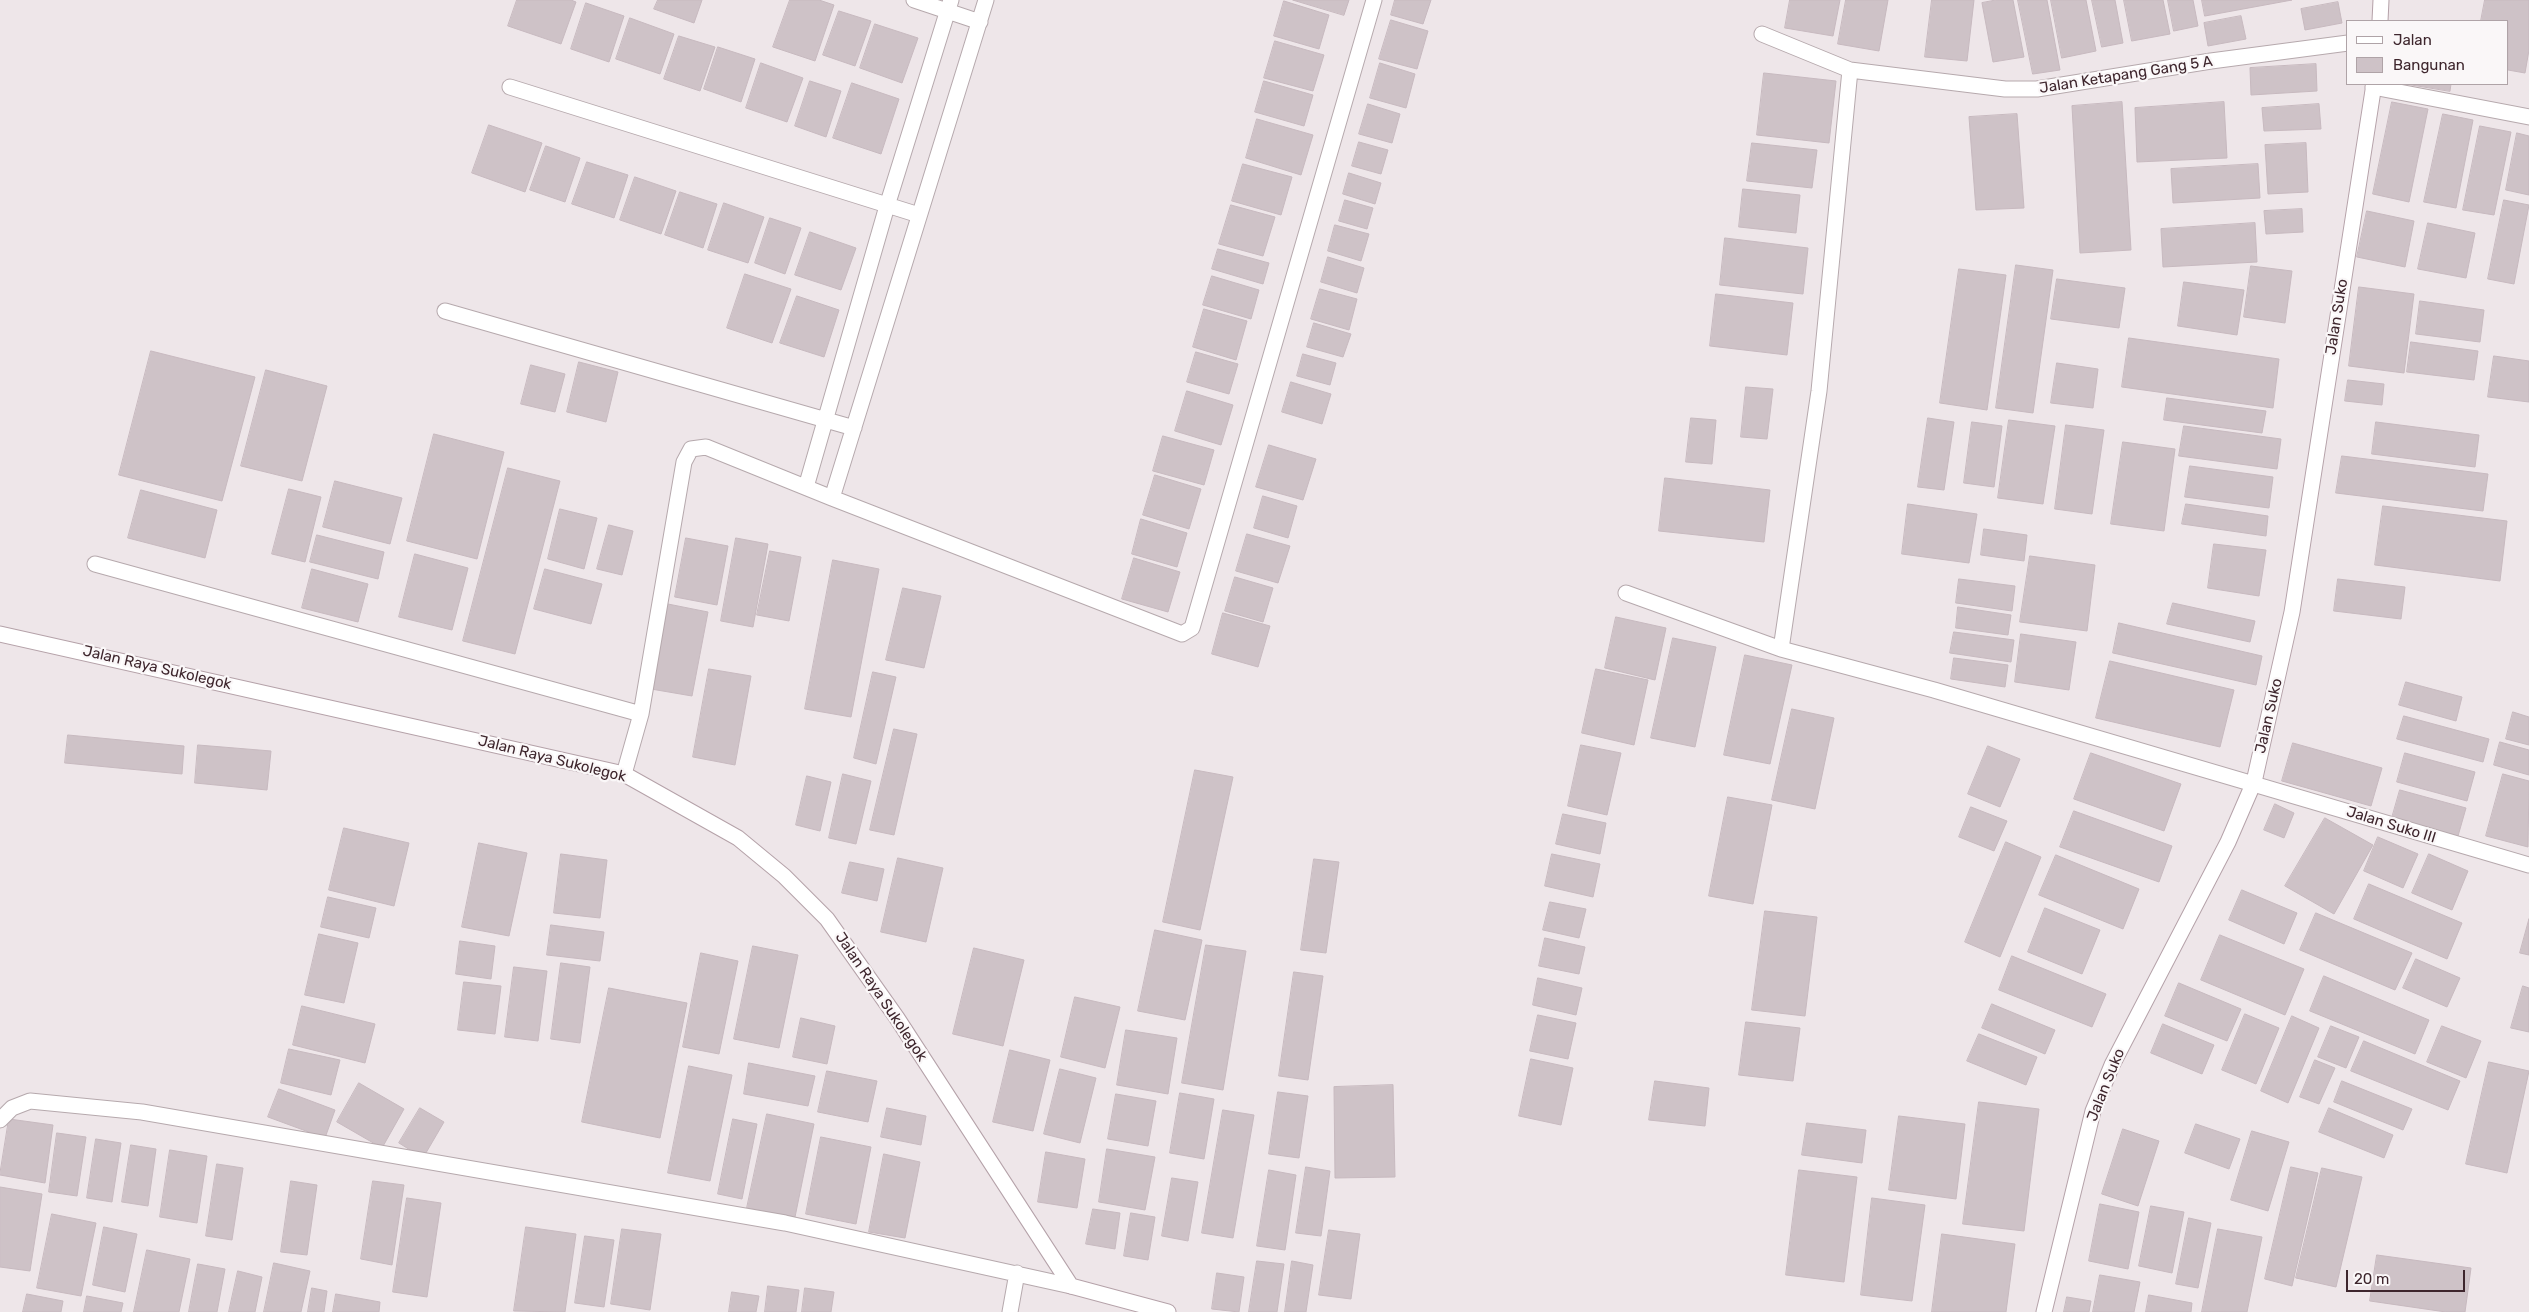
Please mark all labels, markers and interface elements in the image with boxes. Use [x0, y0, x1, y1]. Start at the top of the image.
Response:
legend [2346, 20, 2509, 85]
text: Jalan [2393, 31, 2432, 49]
street label: Jalan Ketapang Gang 5 A [2038, 52, 2214, 98]
text: Bangunan [2393, 56, 2465, 74]
street label: Jalan Suko [2322, 278, 2352, 356]
street label: Jalan Raya Sukolegok [81, 642, 233, 694]
street label: Jalan Suko [2252, 677, 2286, 755]
street label: Jalan Raya Sukolegok [476, 732, 628, 786]
street label: Jalan Suko III [2344, 803, 2438, 847]
street label: Jalan Raya Sukolegok [831, 929, 931, 1065]
street label: Jalan Suko [2083, 1046, 2129, 1124]
scale bar [2349, 1260, 2468, 1292]
text: 20 m [2354, 1270, 2389, 1288]

